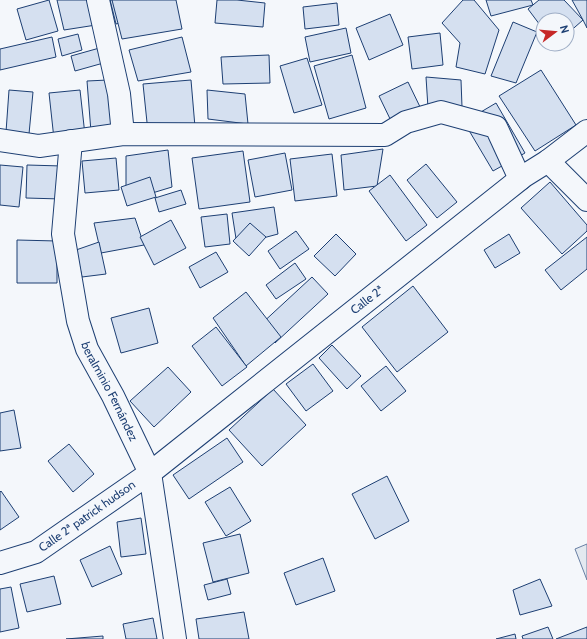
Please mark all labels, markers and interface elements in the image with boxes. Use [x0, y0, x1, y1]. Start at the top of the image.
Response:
north arrow [535, 12, 575, 52]
text: N [557, 24, 572, 35]
street label: Calle 2ª [347, 282, 386, 317]
street label: beralminio Fernández [78, 340, 142, 444]
street label: Calle 2ª patrick hudson [35, 476, 138, 555]

